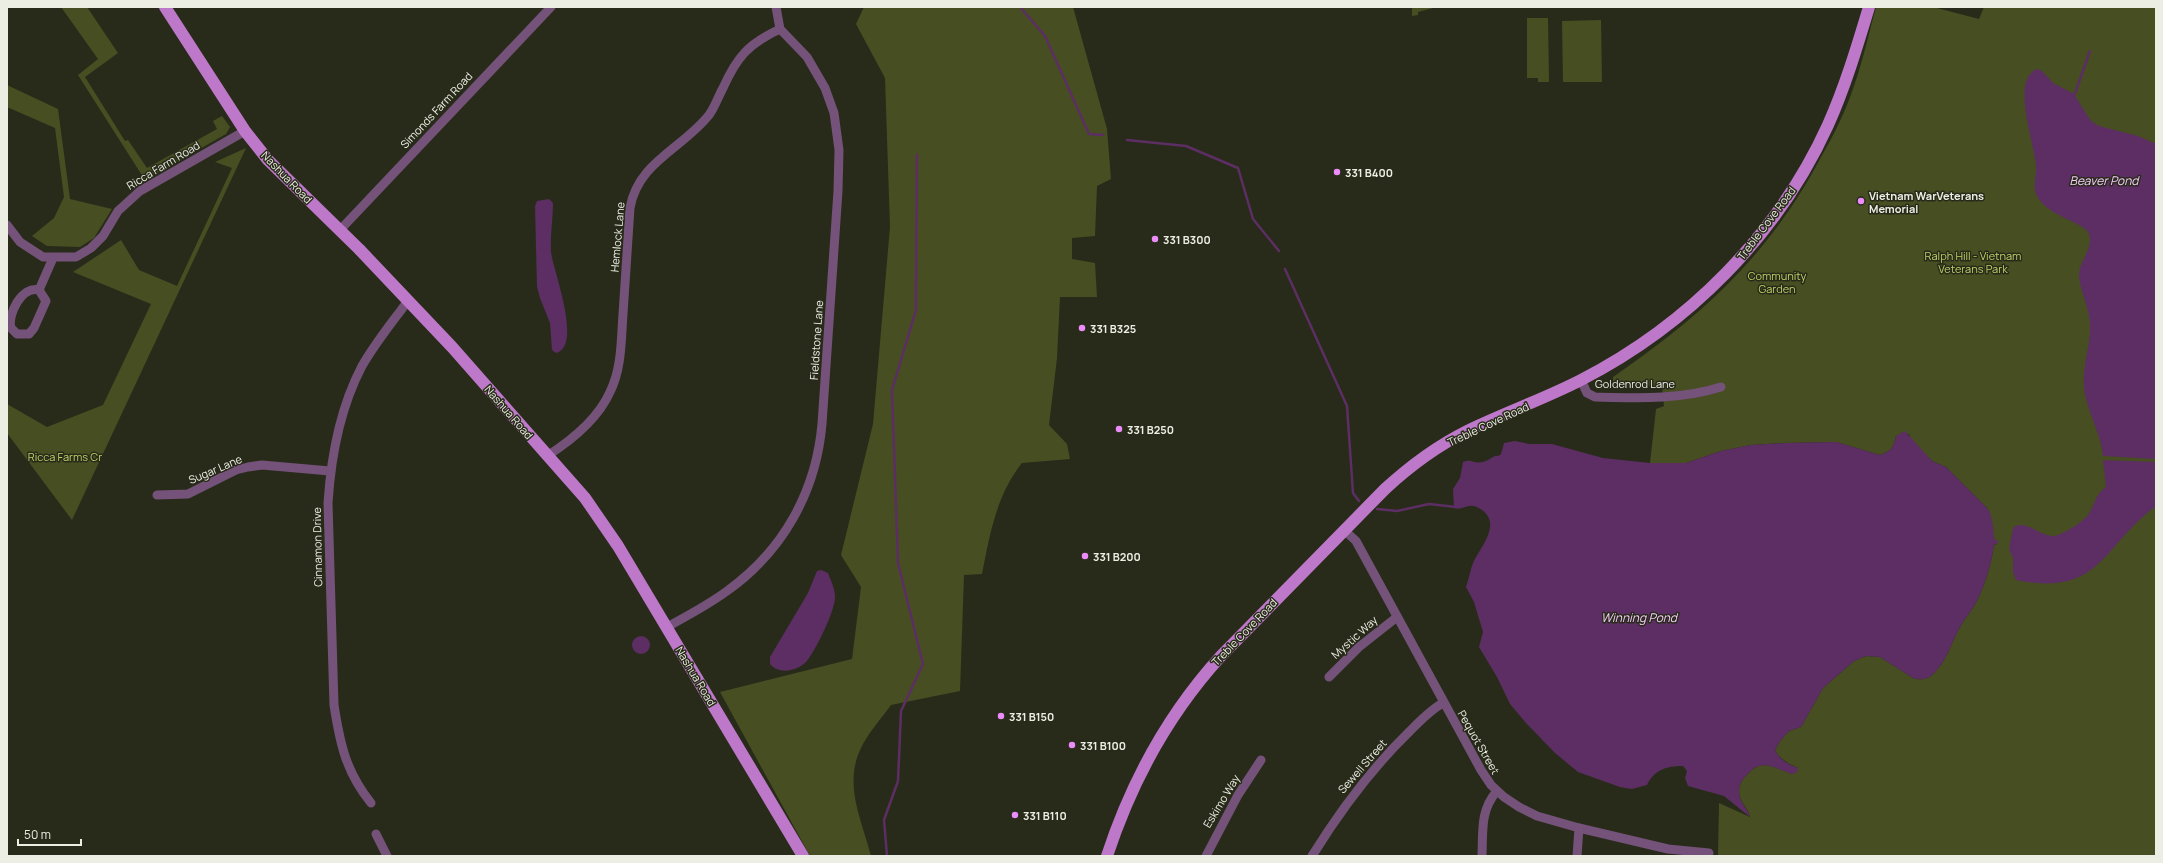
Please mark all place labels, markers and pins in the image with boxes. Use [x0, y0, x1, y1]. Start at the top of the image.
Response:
place label: 331 B400 [1345, 165, 1393, 180]
marker: 331 B400 [1332, 167, 1342, 177]
place label: Vietnam WarVeterans Memorial [1869, 188, 1984, 216]
marker: Vietnam WarVeterans Memorial [1856, 196, 1866, 206]
place label: 331 B300 [1163, 232, 1211, 247]
marker: 331 B300 [1150, 234, 1160, 244]
place label: 331 B325 [1090, 321, 1136, 336]
marker: 331 B325 [1077, 323, 1087, 333]
place label: 331 B250 [1127, 422, 1174, 437]
marker: 331 B250 [1114, 424, 1124, 434]
place label: 331 B200 [1093, 549, 1141, 564]
marker: 331 B200 [1080, 551, 1090, 561]
place label: 331 B150 [1009, 709, 1054, 724]
marker: 331 B150 [996, 711, 1006, 721]
place label: 331 B100 [1080, 738, 1126, 753]
marker: 331 B100 [1067, 740, 1077, 750]
place label: 331 B110 [1023, 808, 1067, 823]
marker: 331 B110 [1010, 810, 1020, 820]

